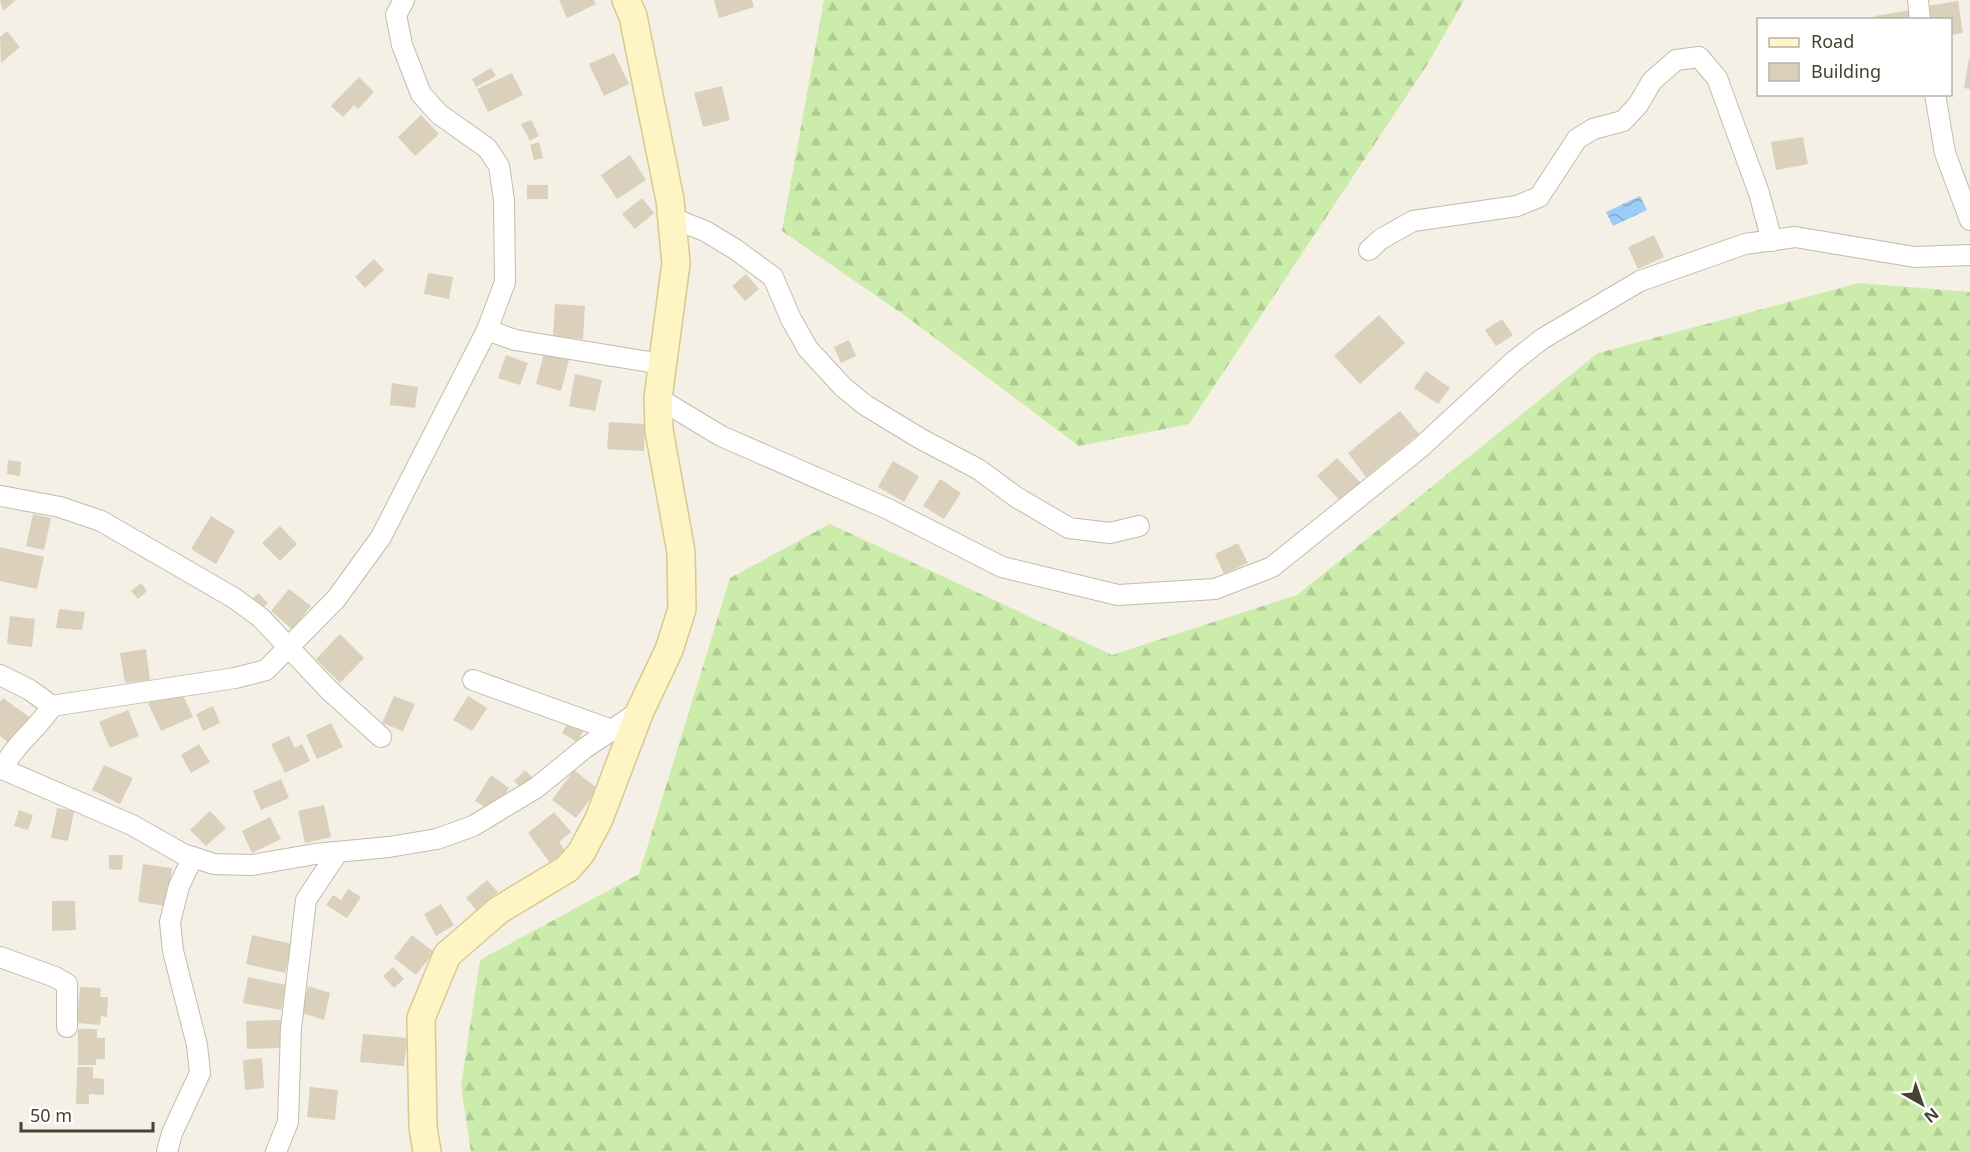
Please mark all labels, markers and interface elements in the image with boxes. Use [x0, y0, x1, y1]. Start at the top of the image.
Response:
legend [1757, 18, 1952, 96]
text: Road [1811, 29, 1854, 53]
text: Building [1811, 59, 1881, 83]
north arrow [1892, 1074, 1952, 1134]
scale bar [21, 1095, 153, 1133]
text: 50 m [30, 1103, 72, 1127]
text: N [1920, 1103, 1944, 1128]

